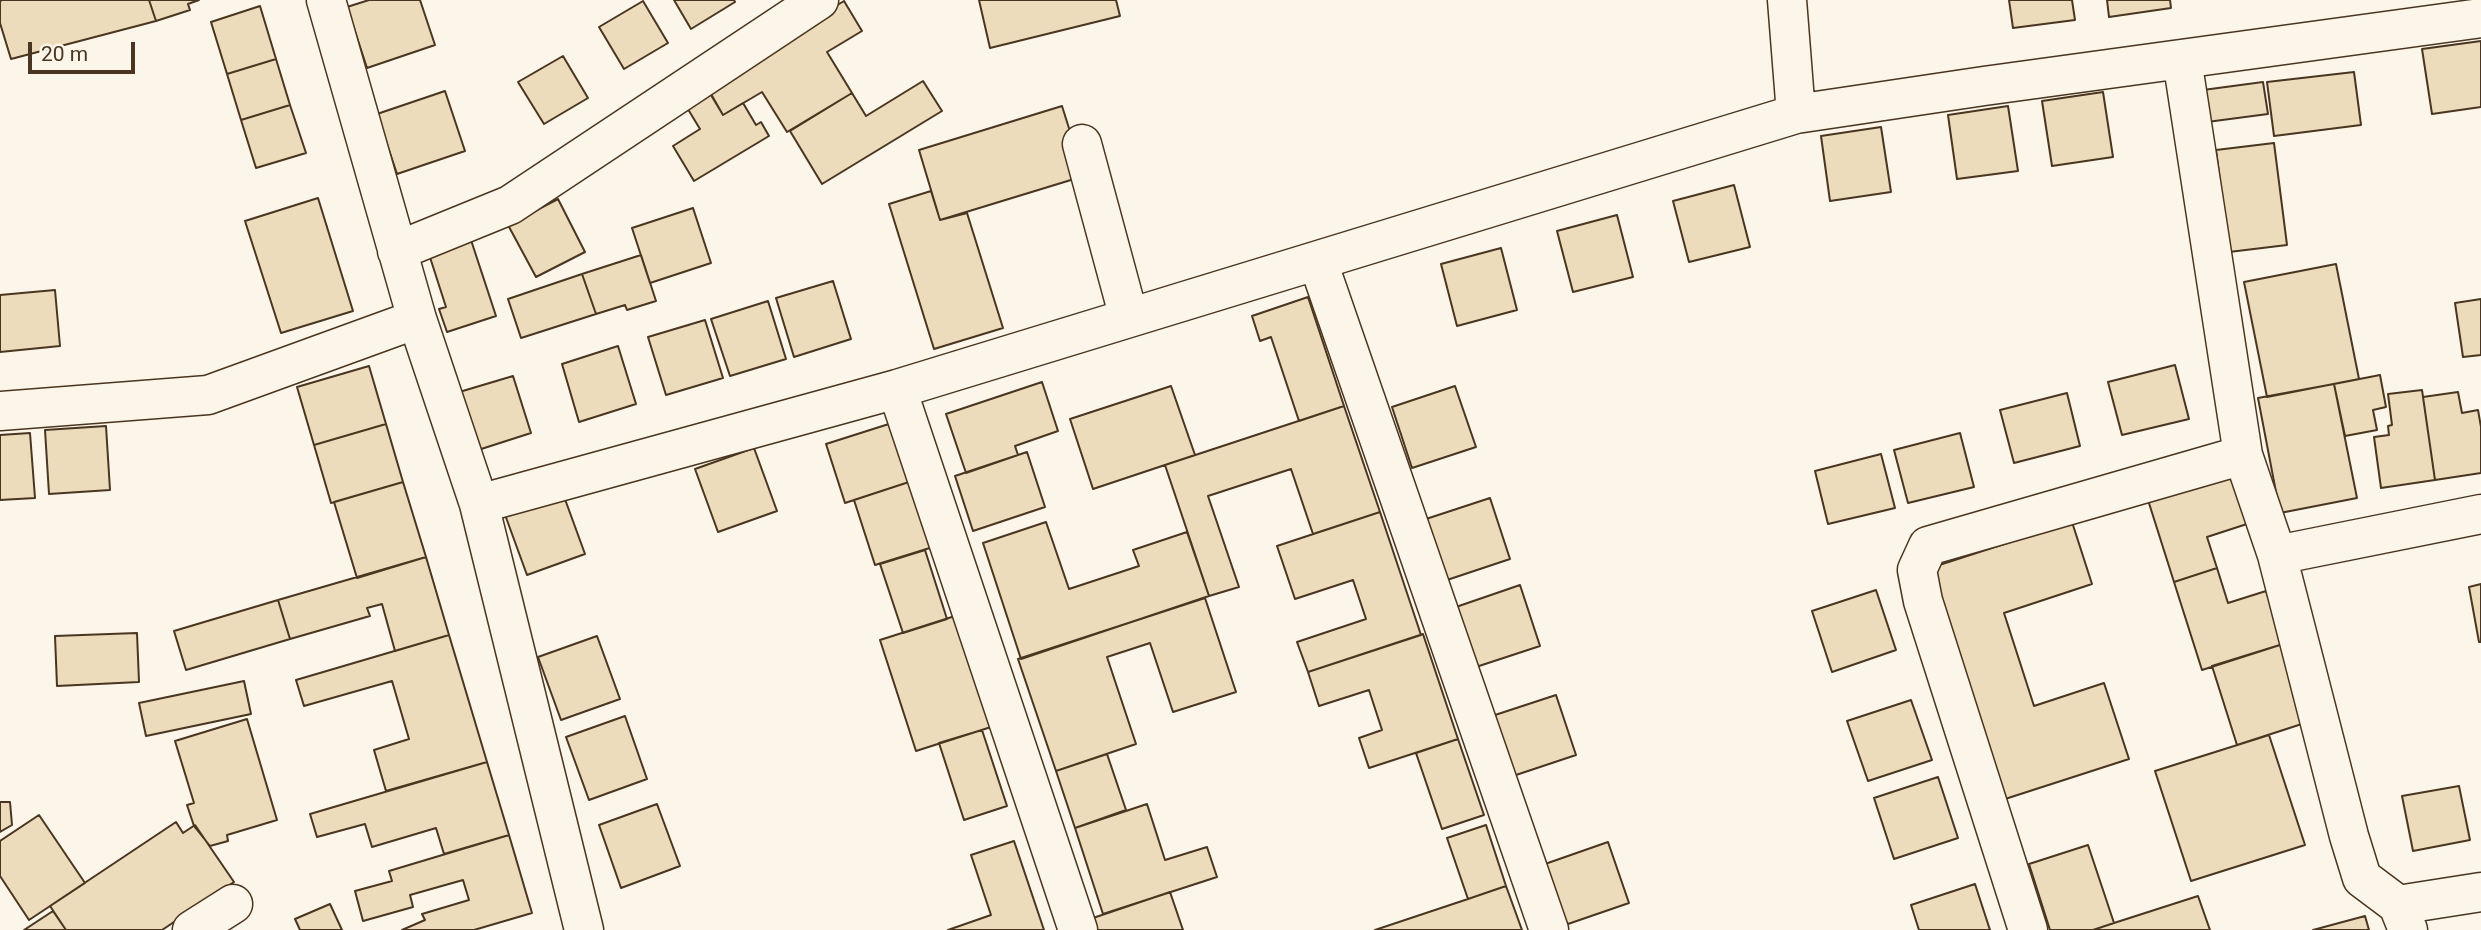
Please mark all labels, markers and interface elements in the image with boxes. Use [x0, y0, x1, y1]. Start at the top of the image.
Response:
scale bar [32, 28, 138, 72]
text: 20 m [41, 42, 88, 66]

